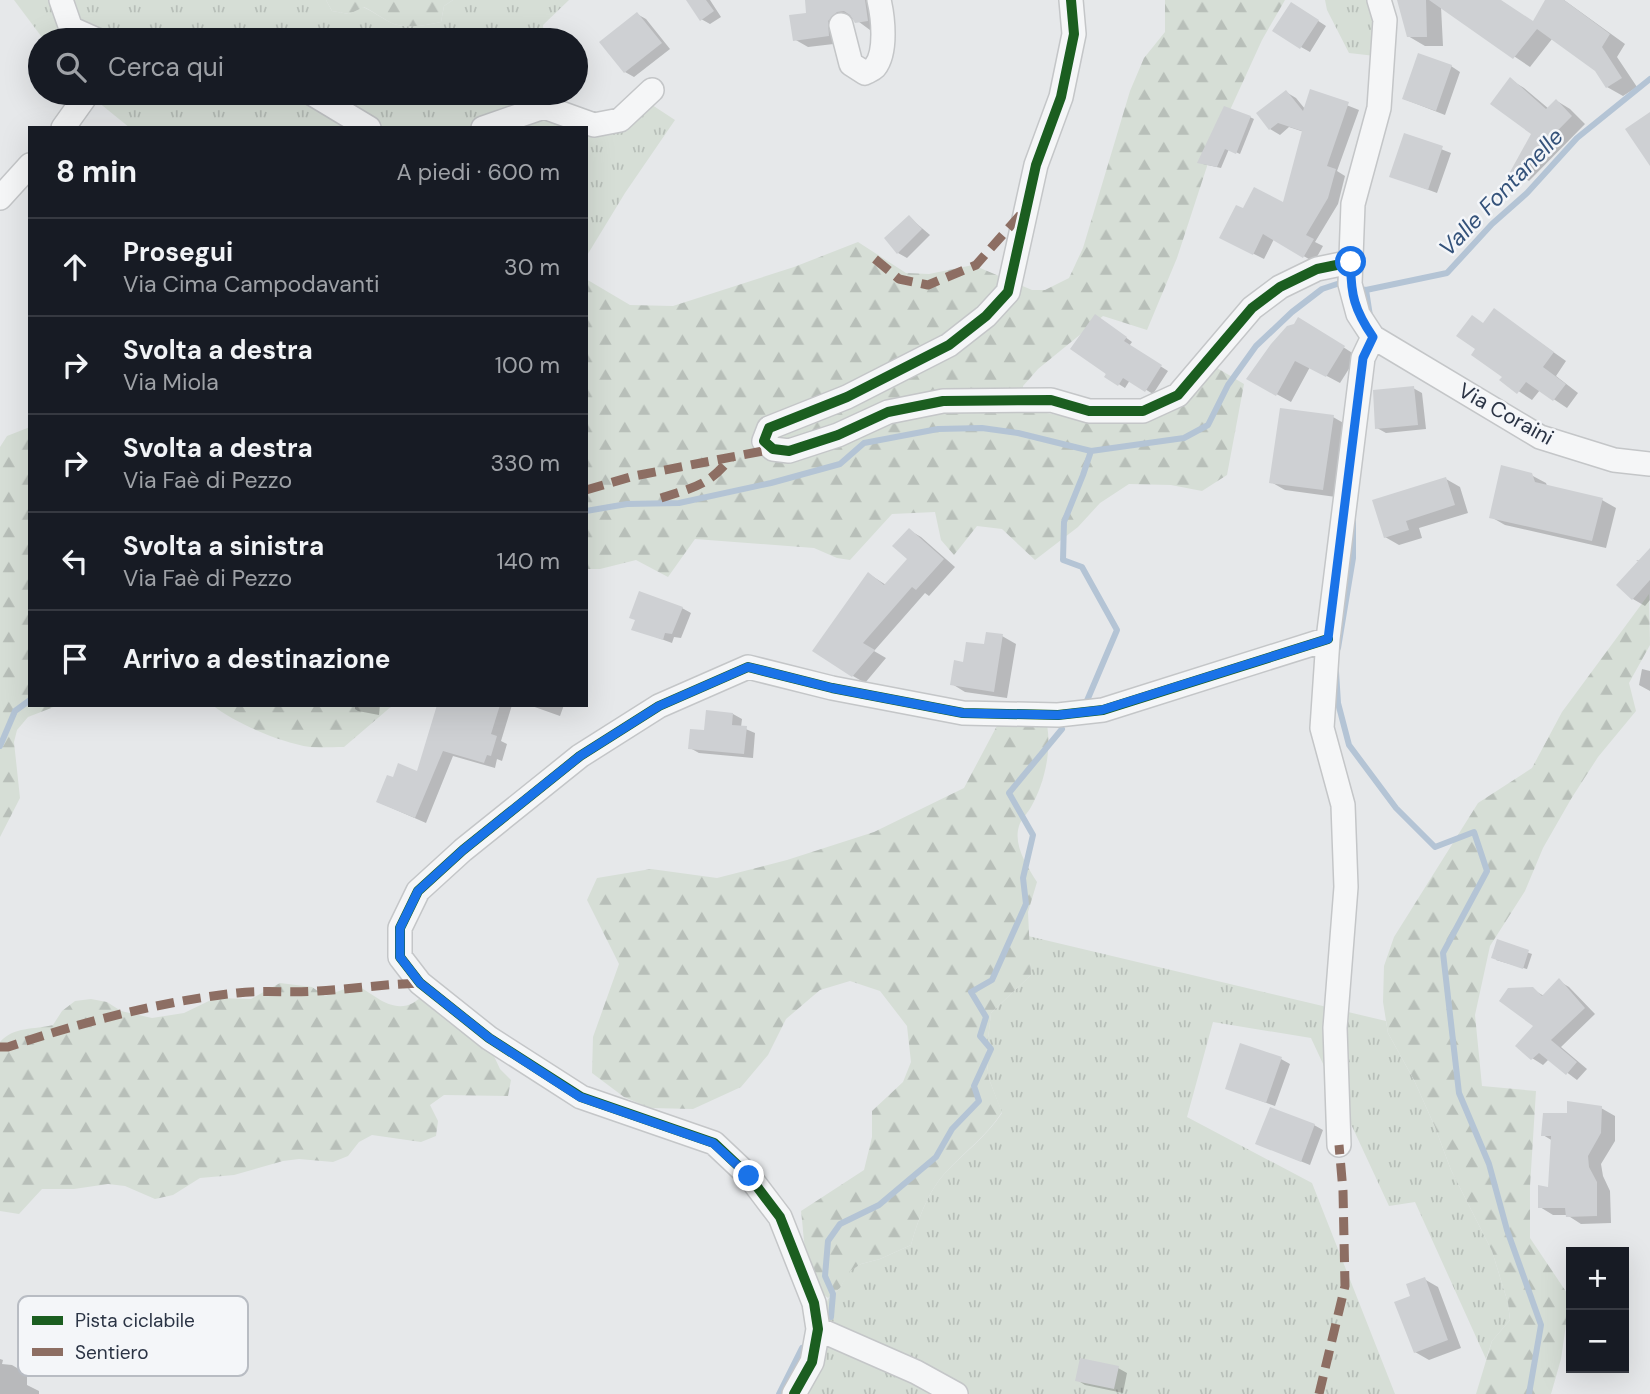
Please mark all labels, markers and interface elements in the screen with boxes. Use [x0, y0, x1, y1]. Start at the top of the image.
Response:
search box [28, 28, 588, 105]
icon: search [52, 48, 90, 86]
text: Cerca qui [108, 50, 224, 84]
water label: Valle Fontanelle [1432, 122, 1570, 262]
text: 8 min [56, 152, 137, 191]
text: A piedi · 600 m [396, 157, 560, 187]
text: Prosegui [123, 235, 233, 269]
route start [1335, 246, 1366, 277]
icon: ahead [56, 248, 94, 286]
text: 30 m [504, 252, 560, 282]
text: Via Cima Campodavanti [123, 269, 380, 299]
text: Svolta a destra [123, 333, 313, 367]
icon: right [56, 346, 94, 384]
text: 100 m [495, 350, 560, 380]
text: Via Miola [123, 367, 219, 397]
street label: Via Coraini [1453, 376, 1559, 452]
text: Svolta a destra [123, 431, 313, 465]
icon: right [56, 444, 94, 482]
text: 330 m [490, 448, 560, 478]
text: Via Faè di Pezzo [123, 465, 292, 495]
text: Svolta a sinistra [123, 529, 324, 563]
icon: left [56, 542, 94, 580]
text: 140 m [497, 546, 560, 576]
text: Via Faè di Pezzo [123, 563, 292, 593]
icon: arrive [56, 640, 94, 678]
text: Arrivo a destinazione [123, 642, 390, 676]
route end [733, 1160, 764, 1191]
map controls [1566, 1247, 1629, 1373]
button: + [1566, 1247, 1629, 1310]
legend [18, 1296, 248, 1376]
text: Pista ciclabile [75, 1308, 195, 1333]
button: − [1566, 1310, 1629, 1373]
text: Sentiero [75, 1340, 148, 1365]

